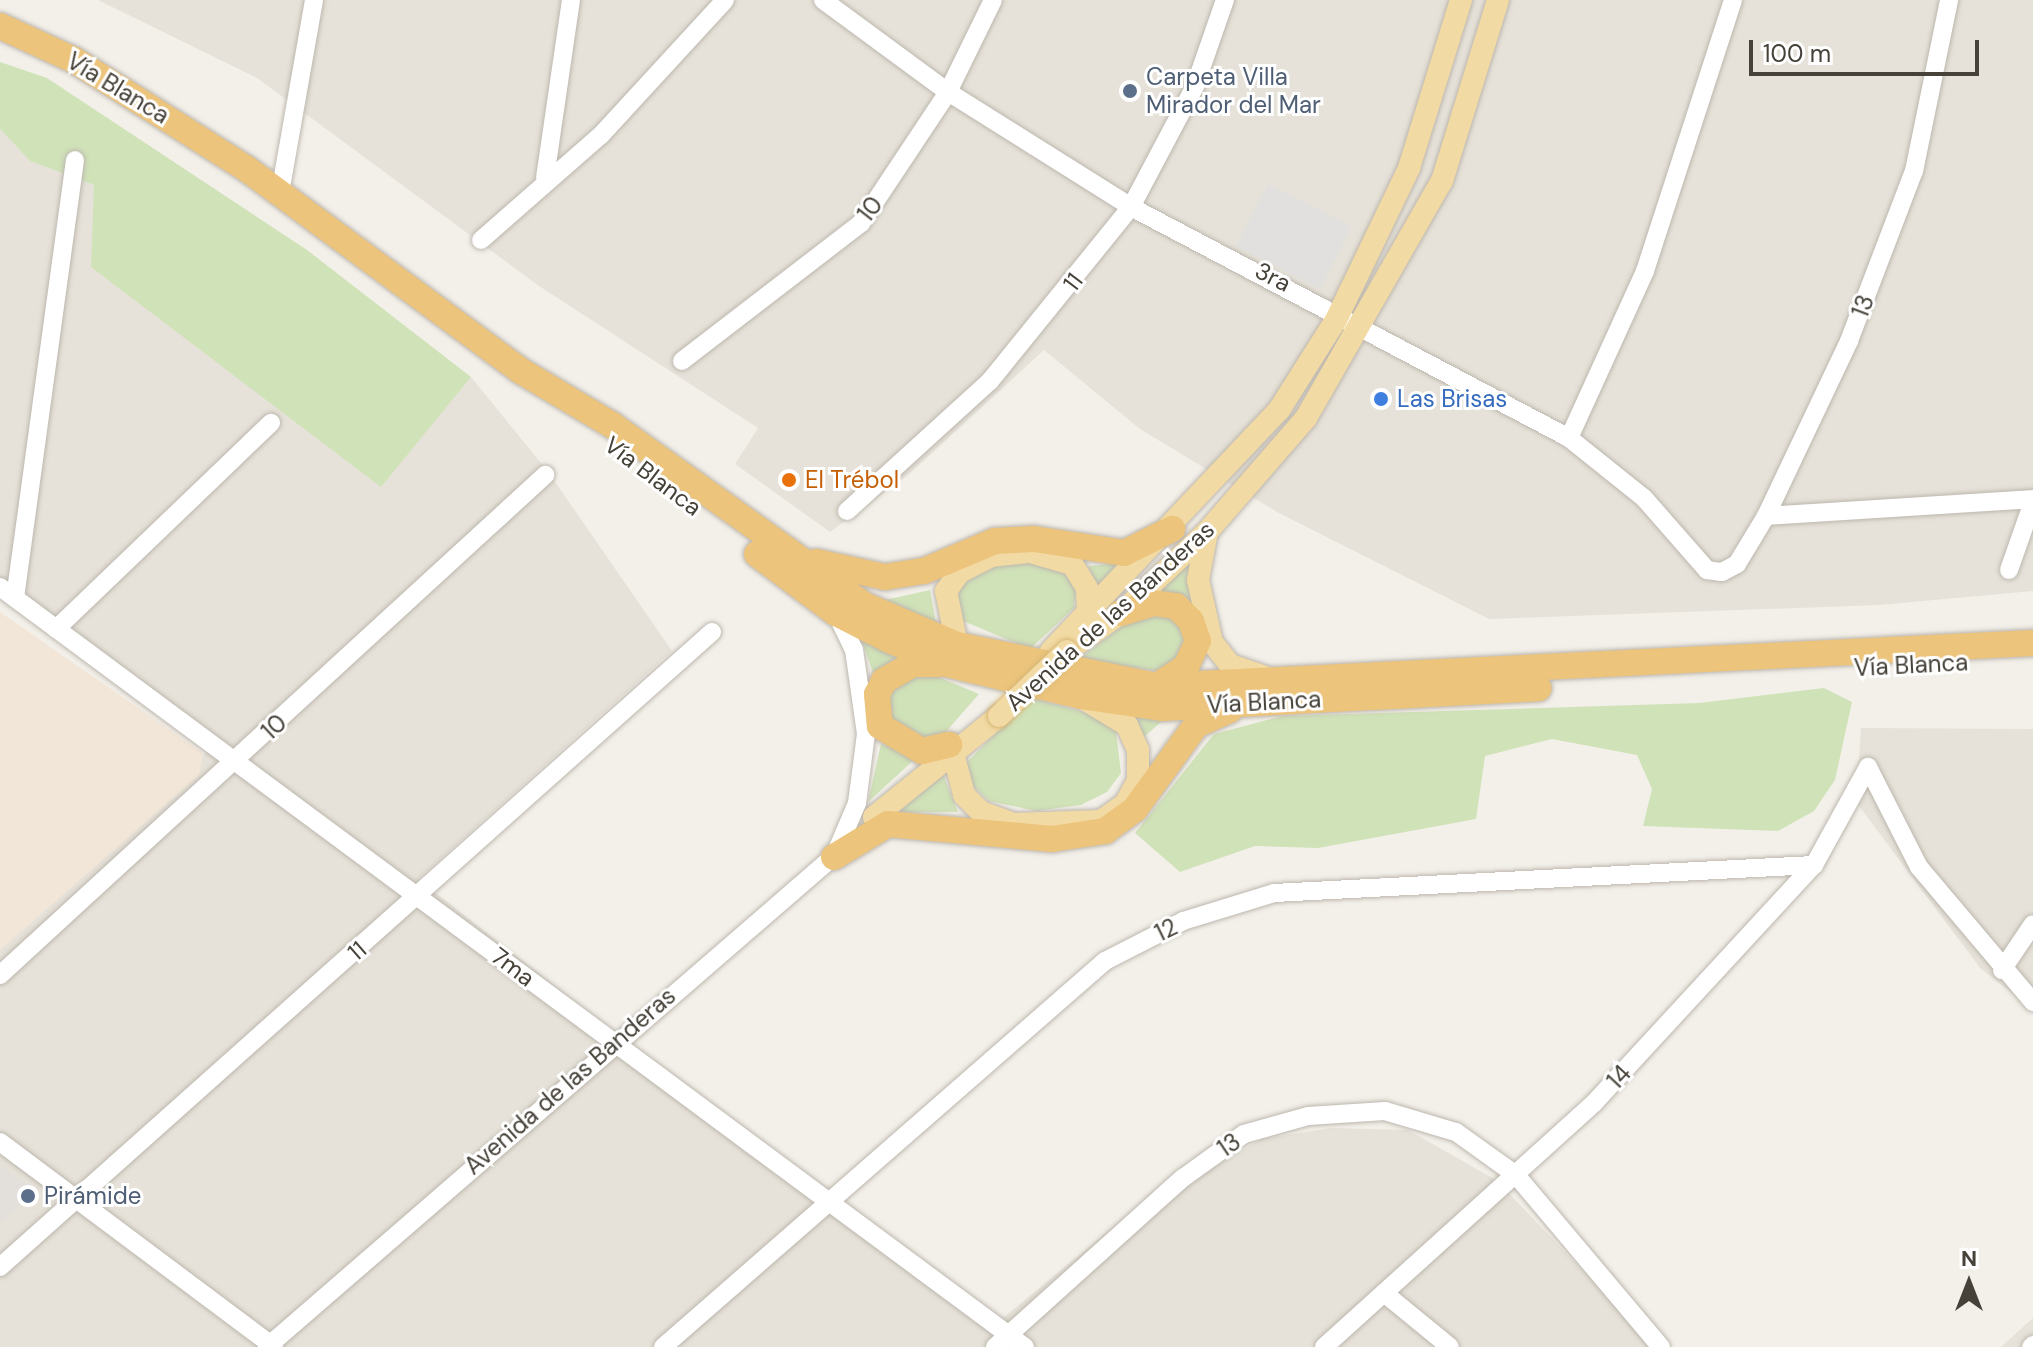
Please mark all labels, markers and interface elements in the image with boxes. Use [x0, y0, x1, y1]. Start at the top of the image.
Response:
scale bar [1753, 24, 1983, 74]
text: 100 m [1763, 38, 1831, 69]
street label: Vía Blanca [62, 46, 174, 130]
place label: Carpeta Villa Mirador del Mar [1146, 63, 1321, 119]
marker: Carpeta Villa Mirador del Mar [1121, 82, 1139, 100]
street label: 10 [851, 191, 889, 227]
street label: 3ra [1250, 256, 1296, 298]
street label: 11 [1057, 267, 1089, 297]
street label: 13 [1846, 291, 1880, 321]
place label: Las Brisas [1397, 385, 1507, 413]
marker: Las Brisas [1372, 390, 1390, 408]
street label: Vía Blanca [599, 430, 707, 522]
place label: El Trébol [805, 466, 899, 494]
marker: El Trébol [780, 471, 798, 489]
street label: Avenida de las Banderas [1000, 515, 1220, 717]
street label: Vía Blanca [1853, 648, 1969, 682]
street label: Vía Blanca [1206, 685, 1322, 719]
street label: 10 [255, 708, 293, 746]
street label: 12 [1150, 912, 1182, 948]
street label: 11 [342, 935, 372, 967]
street label: 7ma [486, 941, 540, 993]
street label: Avenida de las Banderas [459, 981, 681, 1181]
street label: 14 [1601, 1059, 1637, 1095]
street label: 13 [1212, 1127, 1246, 1163]
place label: Pirámide [44, 1182, 141, 1210]
marker: Pirámide [19, 1187, 37, 1205]
north arrow [1929, 1243, 2009, 1323]
text: N [1961, 1244, 1977, 1273]

